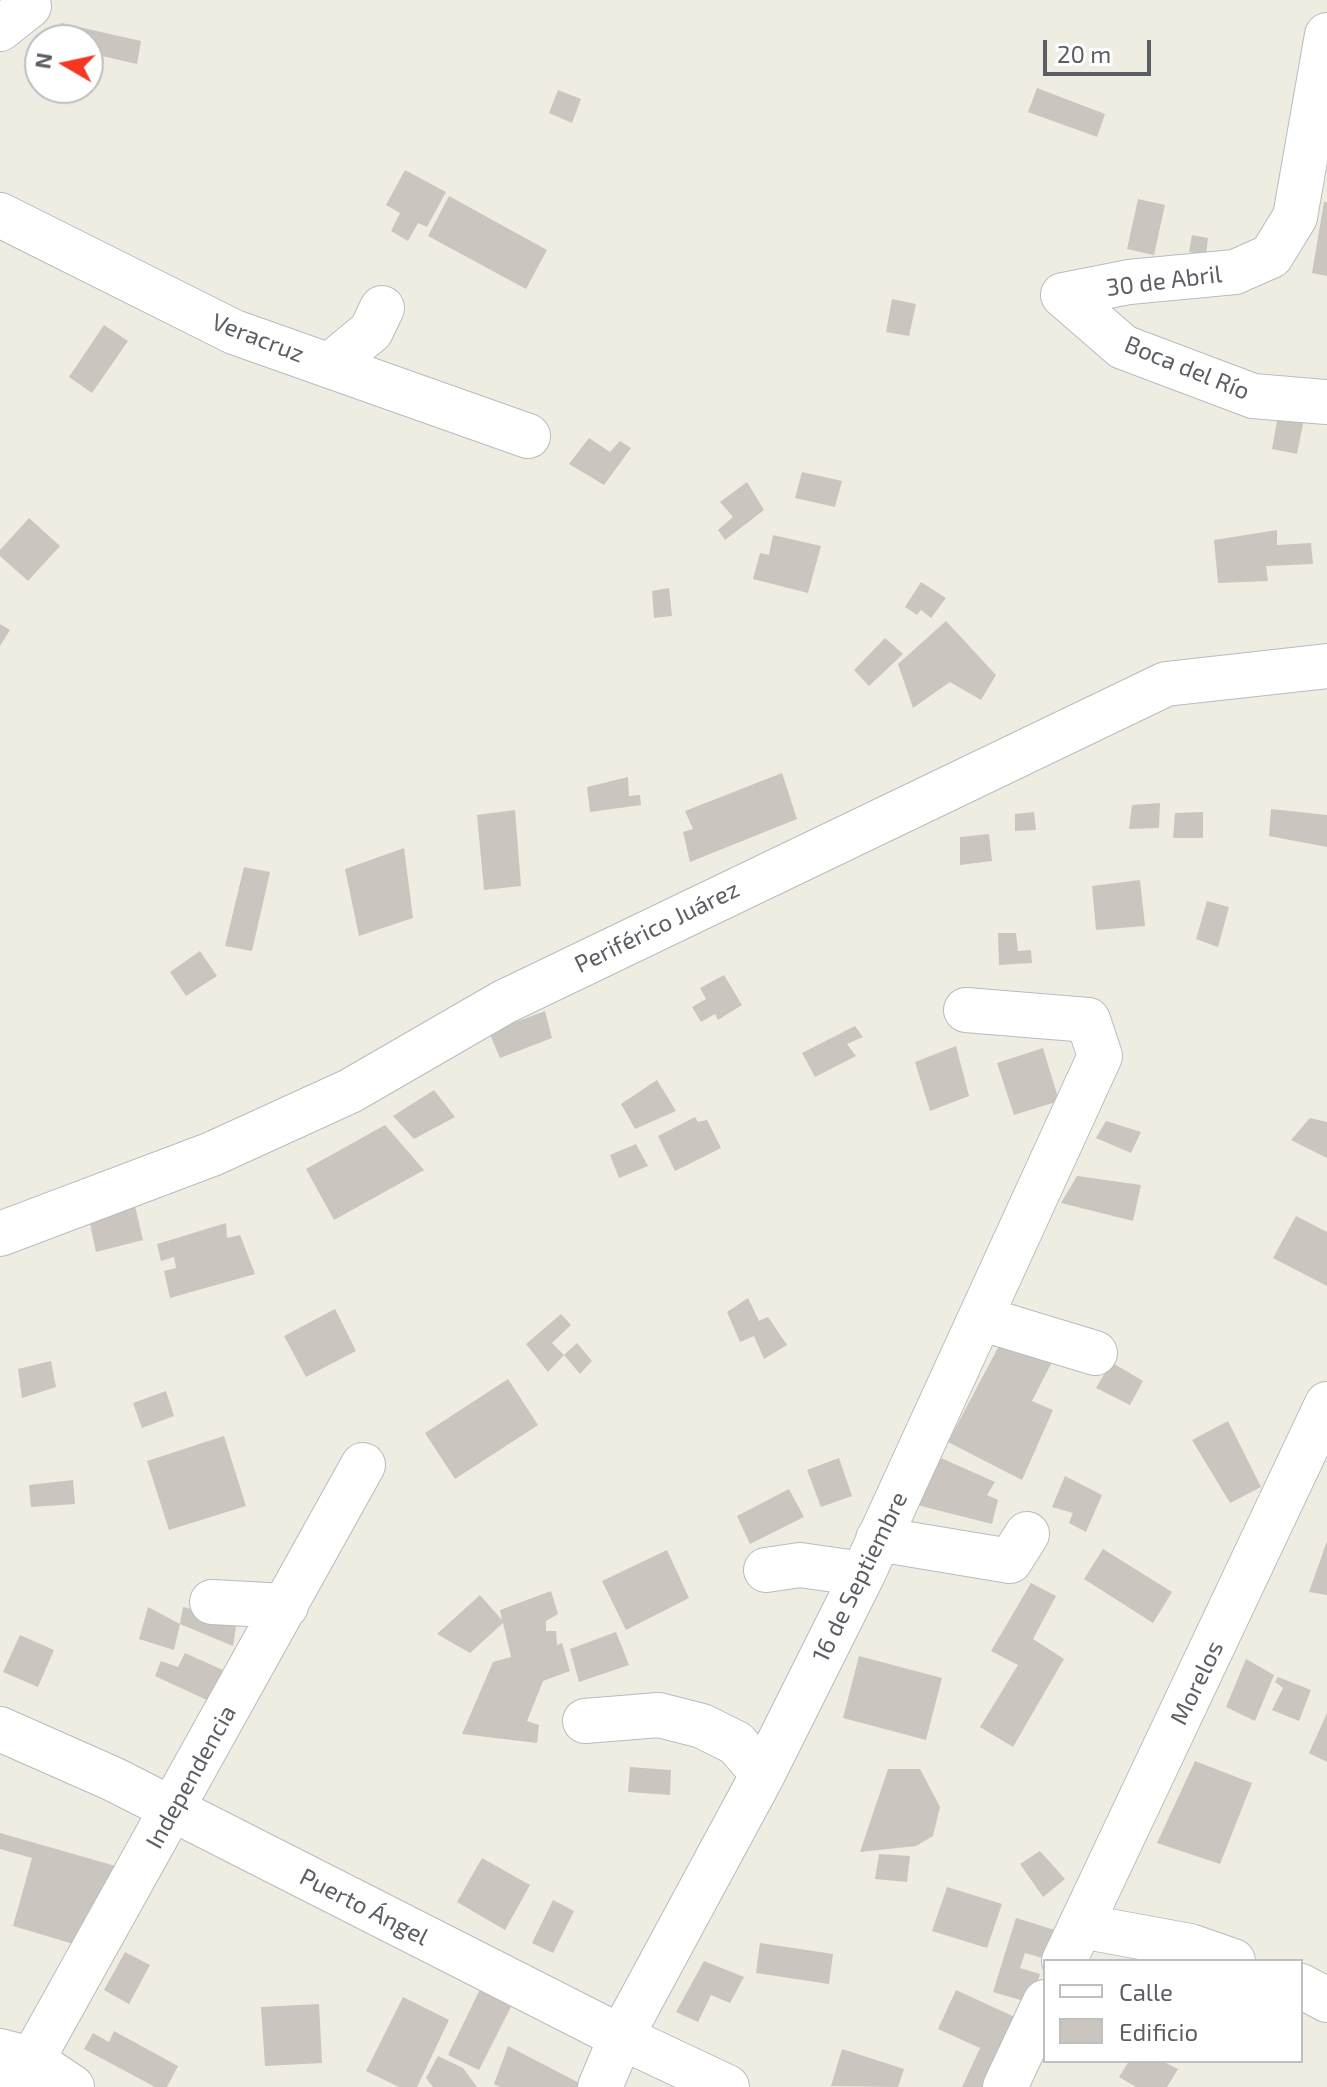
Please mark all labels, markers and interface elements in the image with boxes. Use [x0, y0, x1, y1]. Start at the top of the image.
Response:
north arrow [24, 24, 104, 104]
scale bar [1047, 24, 1155, 74]
text: 20 m [1057, 39, 1111, 68]
text: N [28, 51, 56, 70]
street label: 30 de Abril [1104, 260, 1224, 302]
street label: Veracruz [208, 307, 308, 369]
street label: Boca del Río [1120, 330, 1254, 406]
street label: Periférico Juárez [570, 875, 744, 979]
street label: 16 de Septiembre [806, 1487, 914, 1667]
street label: Morelos [1164, 1636, 1230, 1730]
street label: Independencia [140, 1700, 242, 1854]
street label: Puerto Ángel [295, 1862, 433, 1952]
legend [1043, 1959, 1303, 2063]
text: Calle [1119, 1977, 1173, 2006]
text: Edificio [1119, 2017, 1198, 2046]

